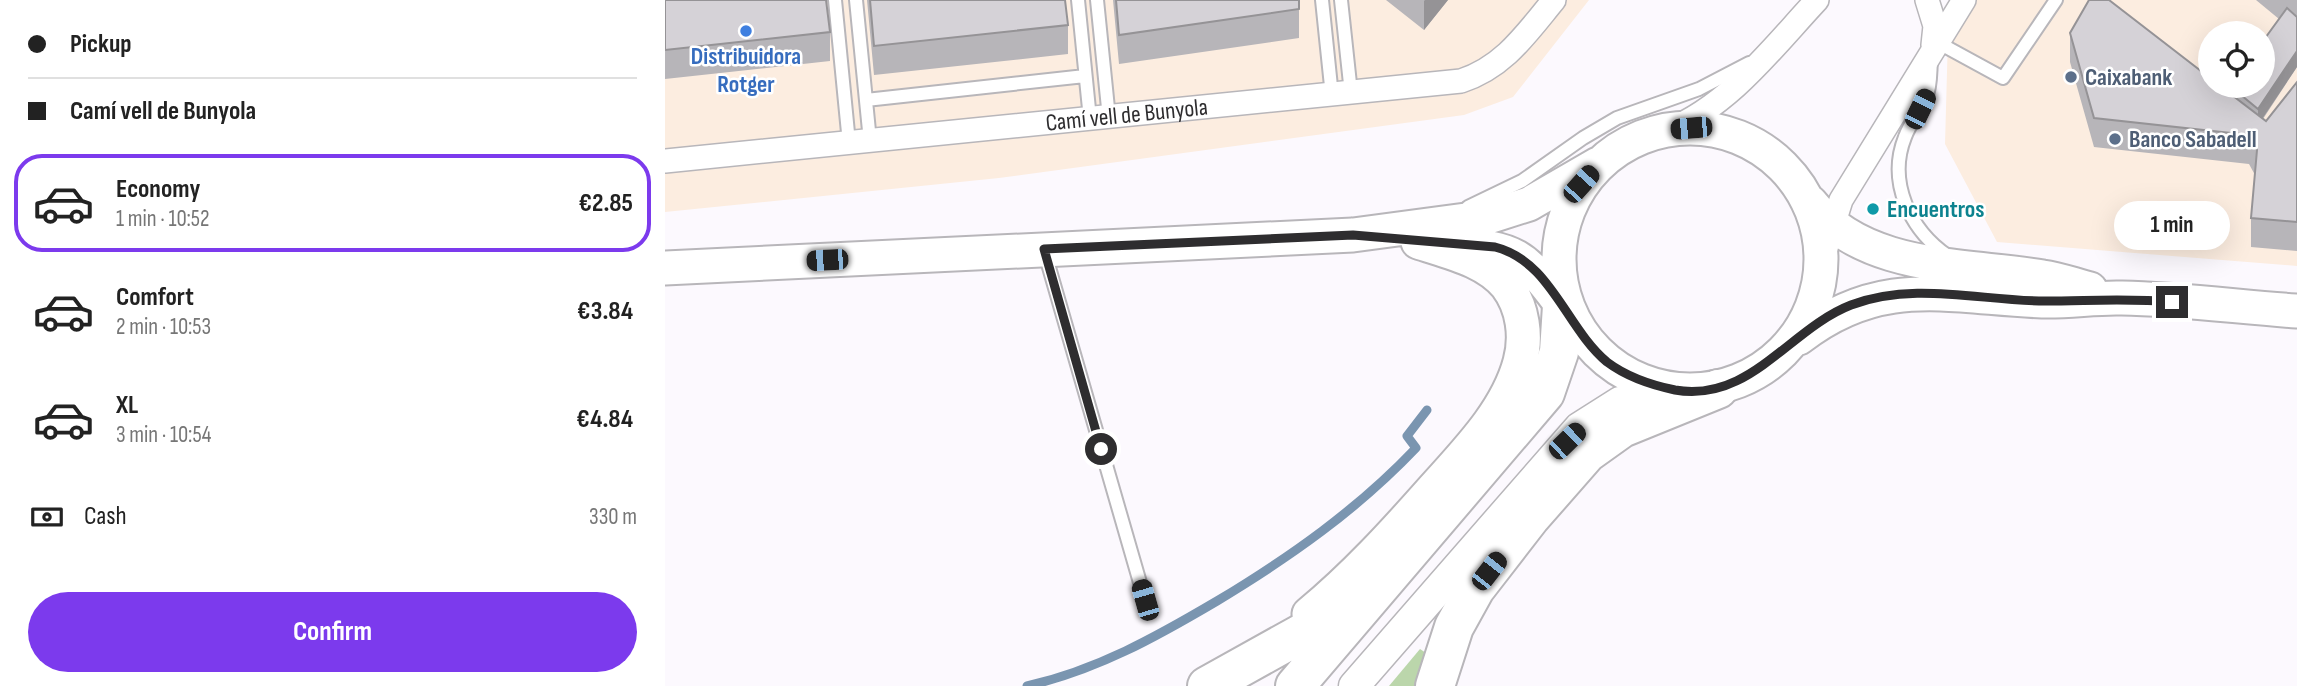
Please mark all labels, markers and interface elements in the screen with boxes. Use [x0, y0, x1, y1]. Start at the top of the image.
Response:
map controls [2198, 21, 2275, 98]
button: locate [2198, 21, 2275, 98]
marker: Distribuidora Rotger [738, 23, 754, 39]
text: Pickup [70, 29, 132, 60]
place label: Distribuidora Rotger [691, 42, 801, 99]
place label: Caixabank [2085, 63, 2172, 92]
marker: Caixabank [2063, 69, 2079, 85]
car [1902, 86, 1939, 132]
street label: Camí vell de Bunyola [1044, 93, 1209, 138]
text: Camí vell de Bunyola [70, 96, 256, 127]
car [1670, 116, 1713, 140]
place label: Banco Sabadell [2129, 125, 2257, 154]
marker: Banco Sabadell [2107, 131, 2123, 147]
car [1560, 161, 1603, 207]
icon: car [32, 172, 95, 235]
text: Economy [116, 174, 200, 205]
text: €2.85 [578, 188, 633, 219]
place label: Encuentros [1887, 195, 1985, 224]
marker: Encuentros [1865, 201, 1881, 217]
callout: 1 min [2114, 201, 2230, 250]
text: 1 min · 10:52 [116, 205, 210, 233]
text: 1 min [2151, 211, 2193, 239]
car [806, 248, 849, 272]
icon: car [32, 280, 95, 343]
text: Comfort [116, 282, 194, 313]
route end [2156, 286, 2188, 318]
text: €3.84 [577, 296, 633, 327]
text: 2 min · 10:53 [116, 313, 211, 341]
icon: car [32, 388, 95, 451]
text: XL [116, 390, 138, 421]
text: €4.84 [576, 404, 633, 435]
car [1545, 419, 1590, 463]
text: 3 min · 10:54 [116, 421, 211, 449]
route start [1085, 433, 1117, 465]
icon: cash [28, 498, 66, 536]
text: Cash [84, 501, 127, 532]
text: 330 m [589, 503, 637, 531]
car [1468, 548, 1511, 594]
car [1130, 577, 1161, 623]
button: Confirm [28, 592, 637, 672]

